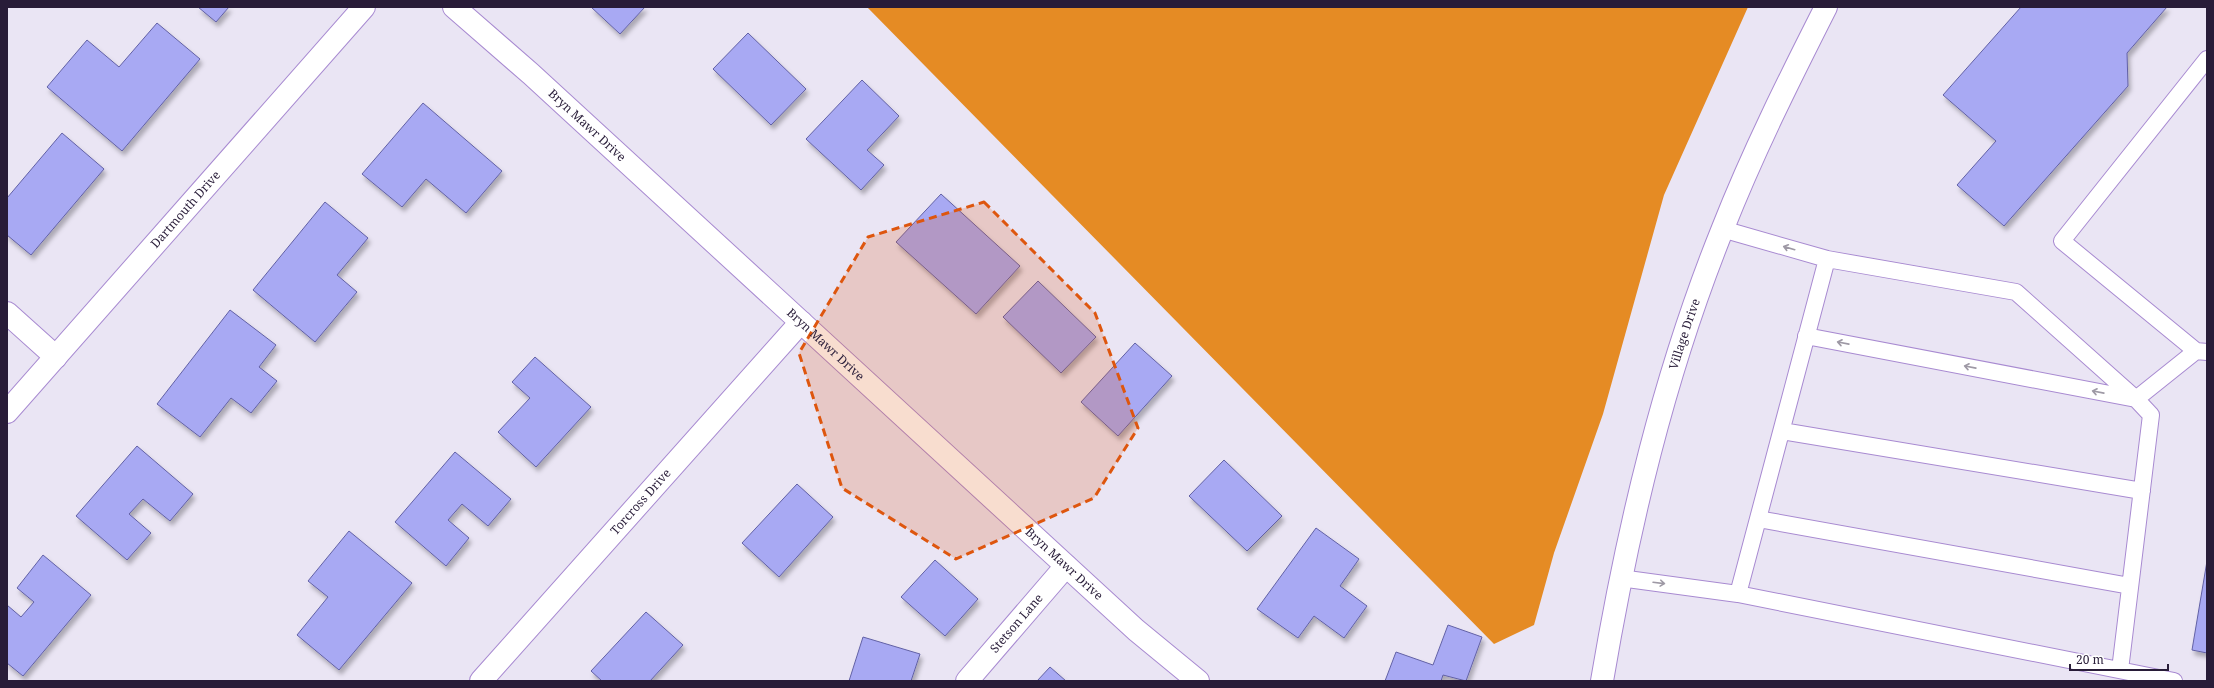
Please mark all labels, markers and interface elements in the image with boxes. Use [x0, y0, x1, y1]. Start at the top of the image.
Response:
street label: Bryn Mawr Drive [545, 85, 630, 165]
street label: Dartmouth Drive [146, 167, 224, 251]
one-way arrow [1783, 244, 1796, 251]
street label: Village Drive [1665, 296, 1704, 372]
street label: Bryn Mawr Drive [783, 304, 868, 384]
one-way arrow [1837, 339, 1850, 347]
one-way arrow [1964, 363, 1977, 371]
one-way arrow [2092, 387, 2105, 395]
street label: Torcross Drive [606, 465, 674, 538]
street label: Bryn Mawr Drive [1022, 523, 1107, 604]
one-way arrow [1652, 579, 1665, 587]
street label: Stetson Lane [986, 590, 1046, 656]
scale bar [2070, 646, 2168, 672]
text: 20 m [2076, 651, 2104, 668]

